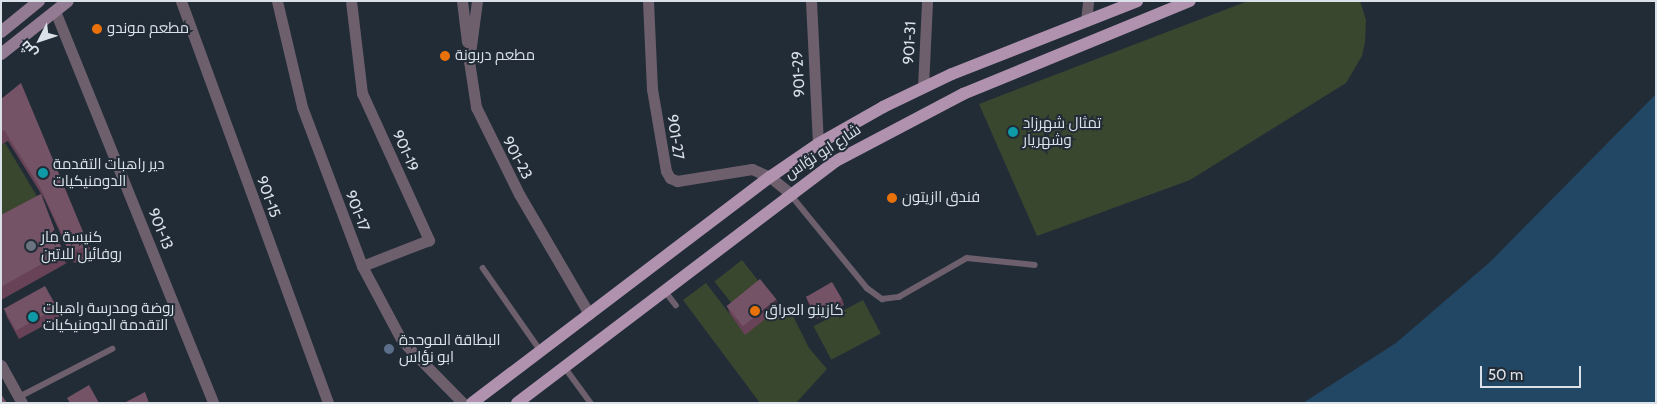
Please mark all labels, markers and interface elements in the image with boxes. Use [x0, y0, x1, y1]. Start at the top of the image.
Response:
north arrow [15, 15, 65, 65]
place label: مطعم موندو [107, 20, 189, 38]
street label: 901-31 [900, 21, 920, 65]
marker: مطعم موندو [91, 23, 103, 35]
text: ش [16, 37, 41, 63]
place label: مطعم دربونة [455, 47, 535, 65]
marker: مطعم دربونة [439, 50, 451, 62]
street label: 901-29 [789, 50, 809, 98]
street label: 901-27 [663, 113, 687, 161]
place label: تمثال شهرزاد وشهريار [1023, 114, 1101, 149]
street label: شارع ابو نؤاس [781, 121, 865, 183]
marker: تمثال شهرزاد وشهريار [1007, 126, 1019, 138]
street label: 901-19 [388, 128, 422, 174]
street label: 901-23 [498, 133, 536, 183]
place label: دير راهبات التقدمة الدومنيكيات [53, 155, 165, 190]
marker: دير راهبات التقدمة الدومنيكيات [37, 167, 49, 179]
street label: 901-15 [252, 174, 284, 220]
street label: 901-17 [341, 188, 373, 234]
place label: فندق اازيتون [902, 189, 980, 207]
marker: فندق اازيتون [886, 192, 898, 204]
street label: 901-13 [144, 206, 176, 252]
place label: كنيسة مار روفائيل للاتين [41, 228, 122, 263]
marker: كنيسة مار روفائيل للاتين [25, 240, 37, 252]
place label: روضة ومدرسة راهبات التقدمة الدومنيكيات [43, 299, 174, 334]
place label: كازينو العراق [765, 302, 844, 320]
marker: كازينو العراق [749, 305, 761, 317]
marker: روضة ومدرسة راهبات التقدمة الدومنيكيات [27, 311, 39, 323]
place label: البطاقة الموحدة ابو نؤاس [399, 331, 500, 366]
marker: البطاقة الموحدة ابو نؤاس [383, 343, 395, 355]
scale bar [1482, 356, 1583, 388]
text: 50 m [1488, 366, 1523, 384]

